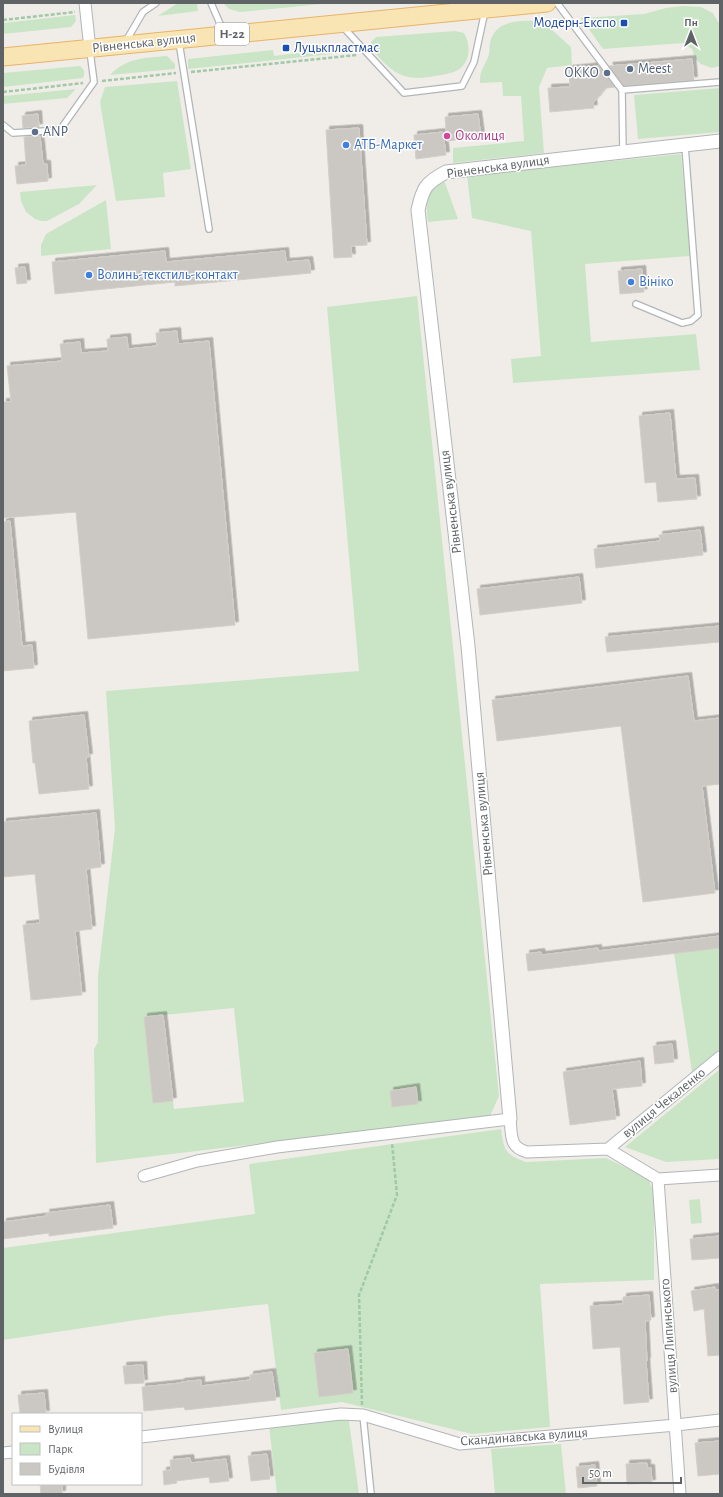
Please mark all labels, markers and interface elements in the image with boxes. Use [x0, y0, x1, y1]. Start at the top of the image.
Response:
north arrow [671, 12, 711, 52]
place label: Модерн-Експо [533, 16, 616, 30]
text: Пн [684, 17, 698, 28]
marker: Модерн-Експо [619, 18, 629, 28]
road number: Н-22 [215, 23, 249, 45]
street label: Рівненська вулиця [91, 31, 197, 55]
place label: Луцькпластмас [294, 41, 379, 55]
marker: Луцькпластмас [281, 43, 291, 53]
place label: Meest [638, 62, 672, 76]
marker: Meest [625, 64, 635, 74]
place label: ОККО [564, 66, 599, 80]
marker: ОККО [602, 68, 612, 78]
place label: ANP [43, 125, 68, 139]
marker: ANP [30, 127, 40, 137]
place label: Околиця [455, 129, 505, 143]
marker: Околиця [442, 131, 452, 141]
place label: АТБ-Маркет [354, 138, 423, 152]
marker: АТБ-Маркет [341, 140, 351, 150]
street label: Рівненська вулиця [445, 153, 551, 181]
place label: Волинь-текстиль-контакт [97, 268, 239, 282]
marker: Волинь-текстиль-контакт [84, 270, 94, 280]
place label: Вініко [639, 275, 674, 289]
marker: Вініко [626, 277, 636, 287]
street label: Рівненська вулиця [438, 449, 464, 555]
street label: Рівненська вулиця [472, 771, 496, 877]
street label: вулиця Чекаленко [620, 1065, 708, 1141]
street label: вулиця Липинського [658, 1278, 680, 1394]
legend [12, 1413, 142, 1485]
text: Вулиця [48, 1423, 83, 1436]
street label: Скандинавська вулиця [460, 1426, 588, 1448]
text: Парк [48, 1443, 73, 1455]
scale bar [583, 1459, 681, 1485]
text: Будівля [48, 1463, 85, 1476]
text: 50 m [589, 1467, 612, 1479]

